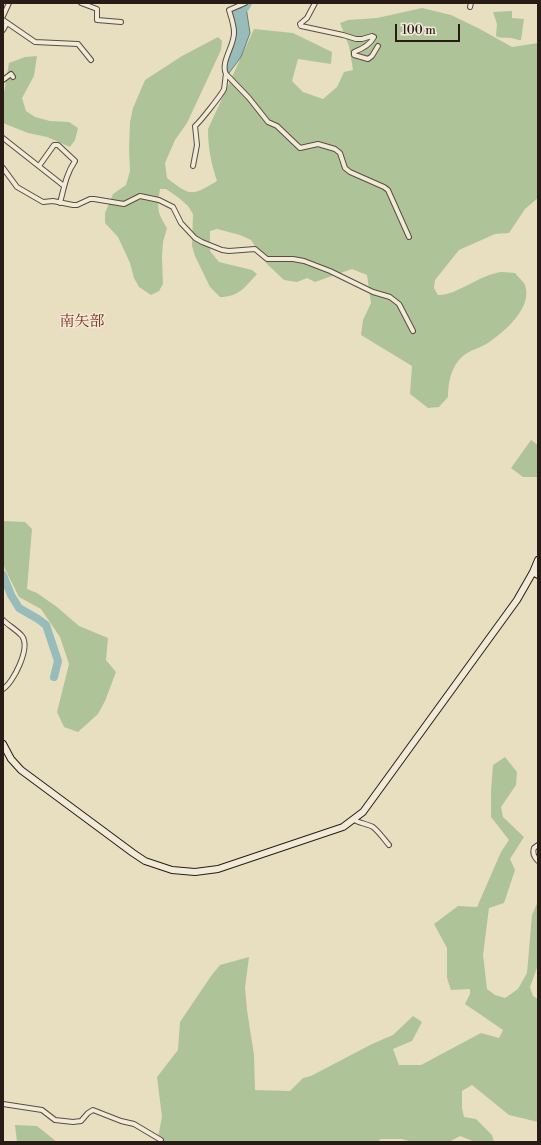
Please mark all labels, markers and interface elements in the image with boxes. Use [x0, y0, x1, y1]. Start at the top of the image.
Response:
scale bar [397, 16, 462, 42]
text: 100 m [402, 23, 436, 38]
district label: 南矢部 [60, 313, 104, 331]

